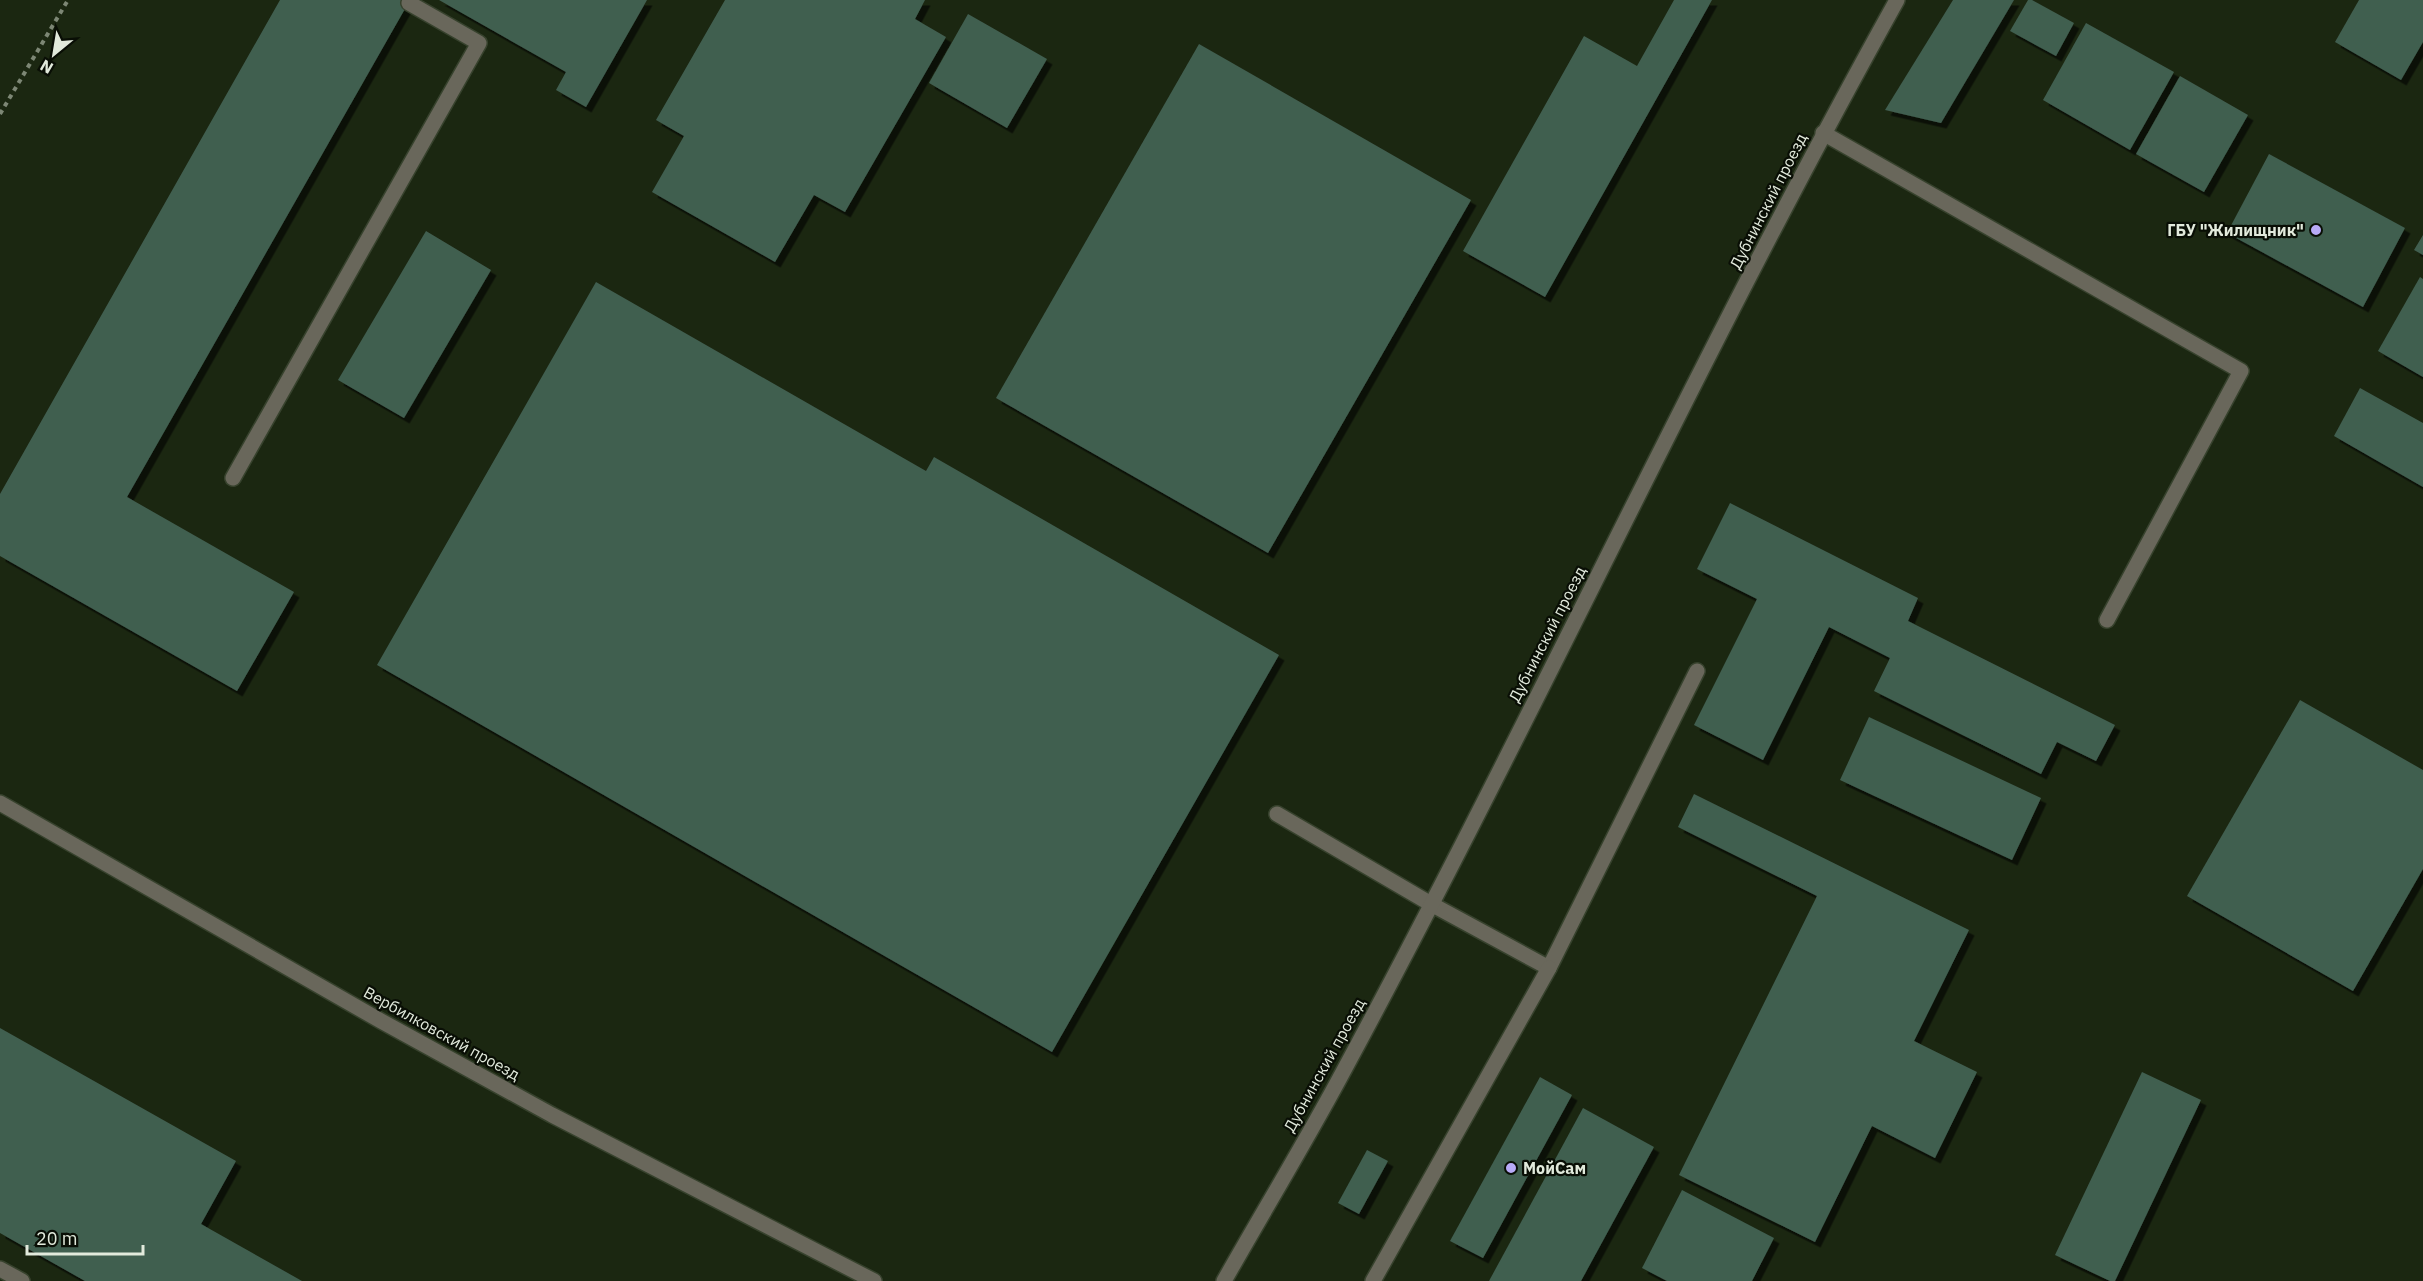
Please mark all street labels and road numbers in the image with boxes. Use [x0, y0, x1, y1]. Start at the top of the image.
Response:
street label: Дубнинский проезд [1725, 129, 1811, 272]
street label: Дубнинский проезд [1504, 562, 1590, 705]
street label: Вербилковский проезд [360, 982, 524, 1085]
street label: Дубнинский проезд [1279, 994, 1369, 1135]

